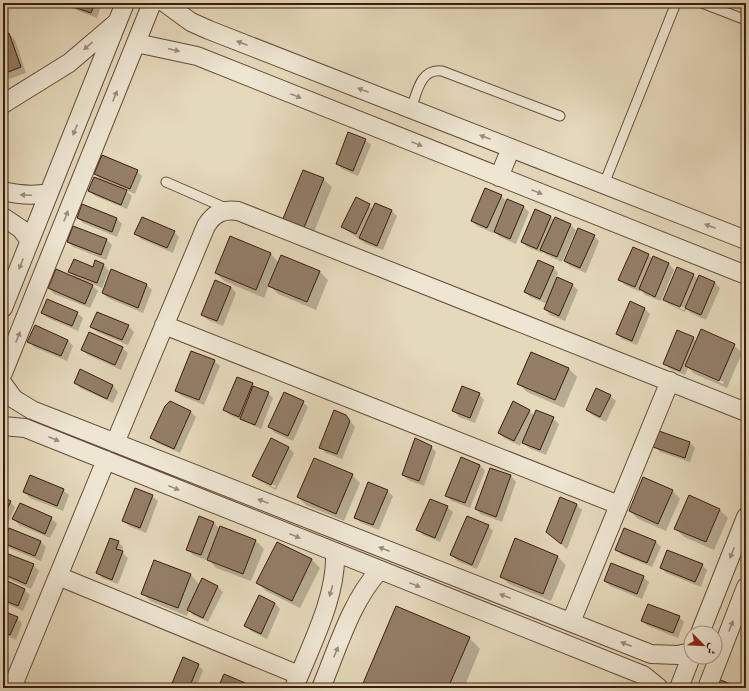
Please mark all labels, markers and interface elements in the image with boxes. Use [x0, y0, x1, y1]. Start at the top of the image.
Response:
one-way arrow [236, 40, 248, 46]
one-way arrow [83, 42, 94, 51]
one-way arrow [168, 48, 180, 54]
one-way arrow [357, 87, 369, 93]
one-way arrow [112, 89, 118, 101]
one-way arrow [290, 93, 302, 99]
one-way arrow [71, 125, 77, 137]
one-way arrow [478, 134, 490, 140]
one-way arrow [411, 141, 422, 147]
one-way arrow [532, 190, 544, 196]
one-way arrow [20, 192, 32, 199]
one-way arrow [64, 210, 70, 222]
one-way arrow [704, 223, 715, 229]
one-way arrow [18, 258, 24, 269]
one-way arrow [15, 330, 21, 342]
one-way arrow [48, 437, 60, 443]
one-way arrow [169, 485, 181, 491]
one-way arrow [257, 498, 269, 504]
one-way arrow [289, 534, 301, 540]
one-way arrow [378, 545, 390, 551]
one-way arrow [728, 548, 734, 560]
one-way arrow [410, 582, 422, 588]
one-way arrow [328, 585, 334, 598]
one-way arrow [499, 593, 511, 599]
one-way arrow [728, 620, 734, 631]
north arrow [683, 625, 723, 665]
one-way arrow [620, 640, 632, 646]
text: ش [703, 641, 720, 657]
one-way arrow [334, 645, 340, 657]

